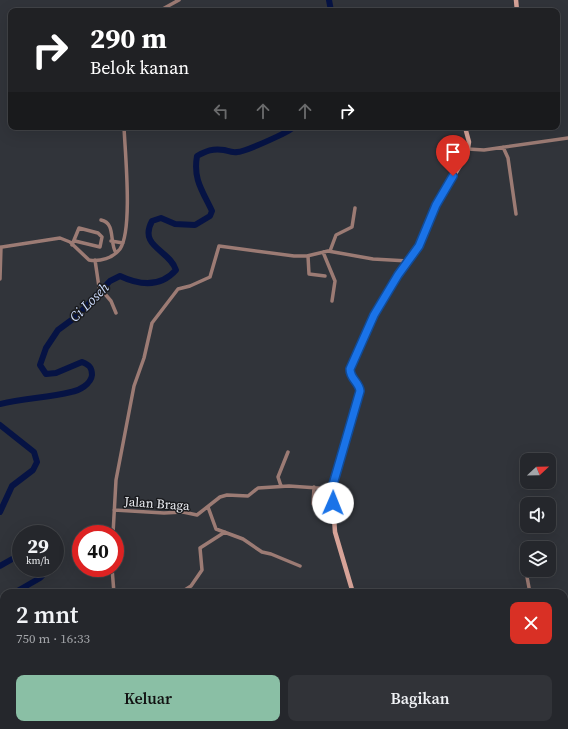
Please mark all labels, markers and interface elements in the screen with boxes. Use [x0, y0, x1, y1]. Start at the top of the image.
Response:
text: 290 m [90, 19, 167, 57]
icon: right [24, 24, 76, 76]
text: Belok kanan [90, 55, 189, 80]
icon: left [210, 100, 232, 122]
icon: ahead [252, 100, 274, 122]
icon: ahead [294, 100, 316, 122]
icon: right [336, 100, 358, 122]
pin [436, 135, 470, 176]
icon: arrive [442, 141, 464, 163]
water label: Ci Loseh [65, 277, 114, 326]
north arrow [520, 453, 556, 489]
map controls [520, 453, 556, 577]
position arrow [312, 482, 354, 524]
street label: Jalan Braga [123, 493, 191, 514]
button: sound [520, 497, 556, 533]
speed limit sign: 40 [72, 525, 124, 577]
text: 29 [27, 532, 49, 560]
button: layers [520, 541, 556, 577]
text: km/h [26, 554, 50, 567]
text: 2 mnt [16, 598, 78, 631]
button: close [510, 602, 552, 644]
text: 750 m · 16:33 [16, 630, 90, 647]
button: Keluar [16, 675, 280, 721]
button: Bagikan [288, 675, 552, 721]

